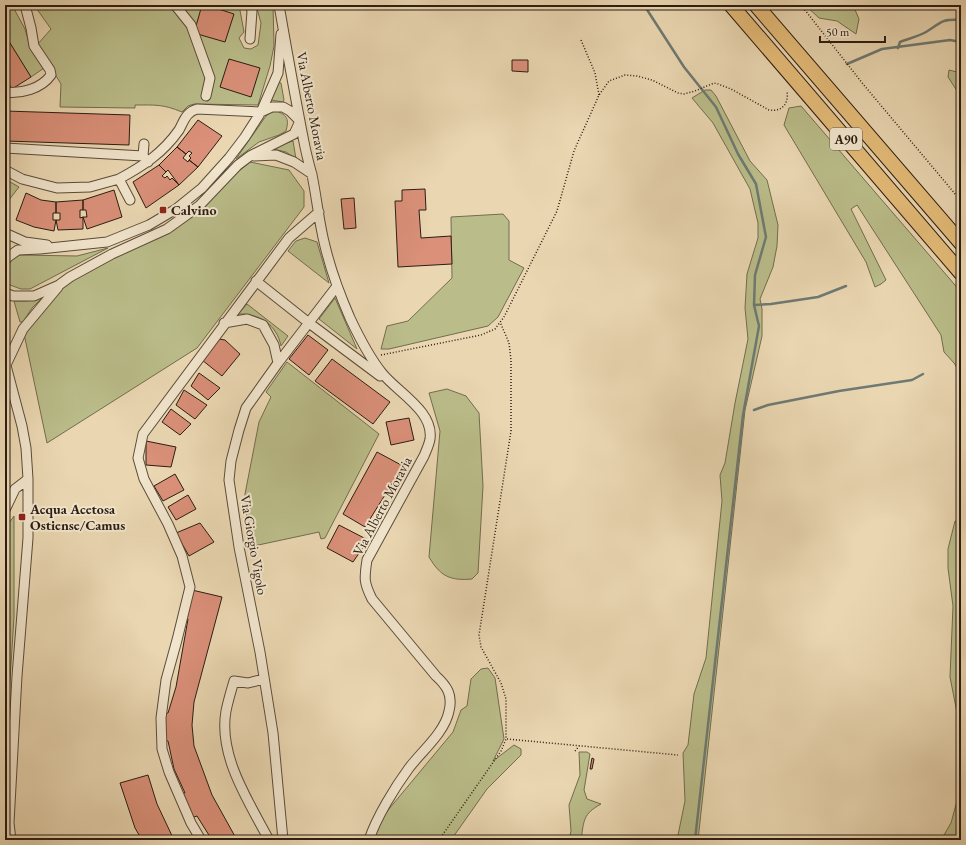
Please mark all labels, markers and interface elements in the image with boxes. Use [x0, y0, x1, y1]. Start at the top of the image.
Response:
scale bar [820, 18, 885, 44]
text: 50 m [826, 24, 850, 40]
street label: Via Alberto Moravia [293, 50, 331, 162]
road number: A90 [830, 128, 862, 150]
place label: Calvino [171, 201, 217, 219]
marker: Calvino [158, 205, 168, 215]
street label: Via Alberto Moravia [348, 453, 416, 559]
street label: Via Giorgio Vigolo [236, 494, 272, 596]
place label: Acqua Acetosa Ostiense/Camus [29, 500, 125, 534]
marker: Acqua Acetosa Ostiense/Camus [17, 512, 27, 522]

